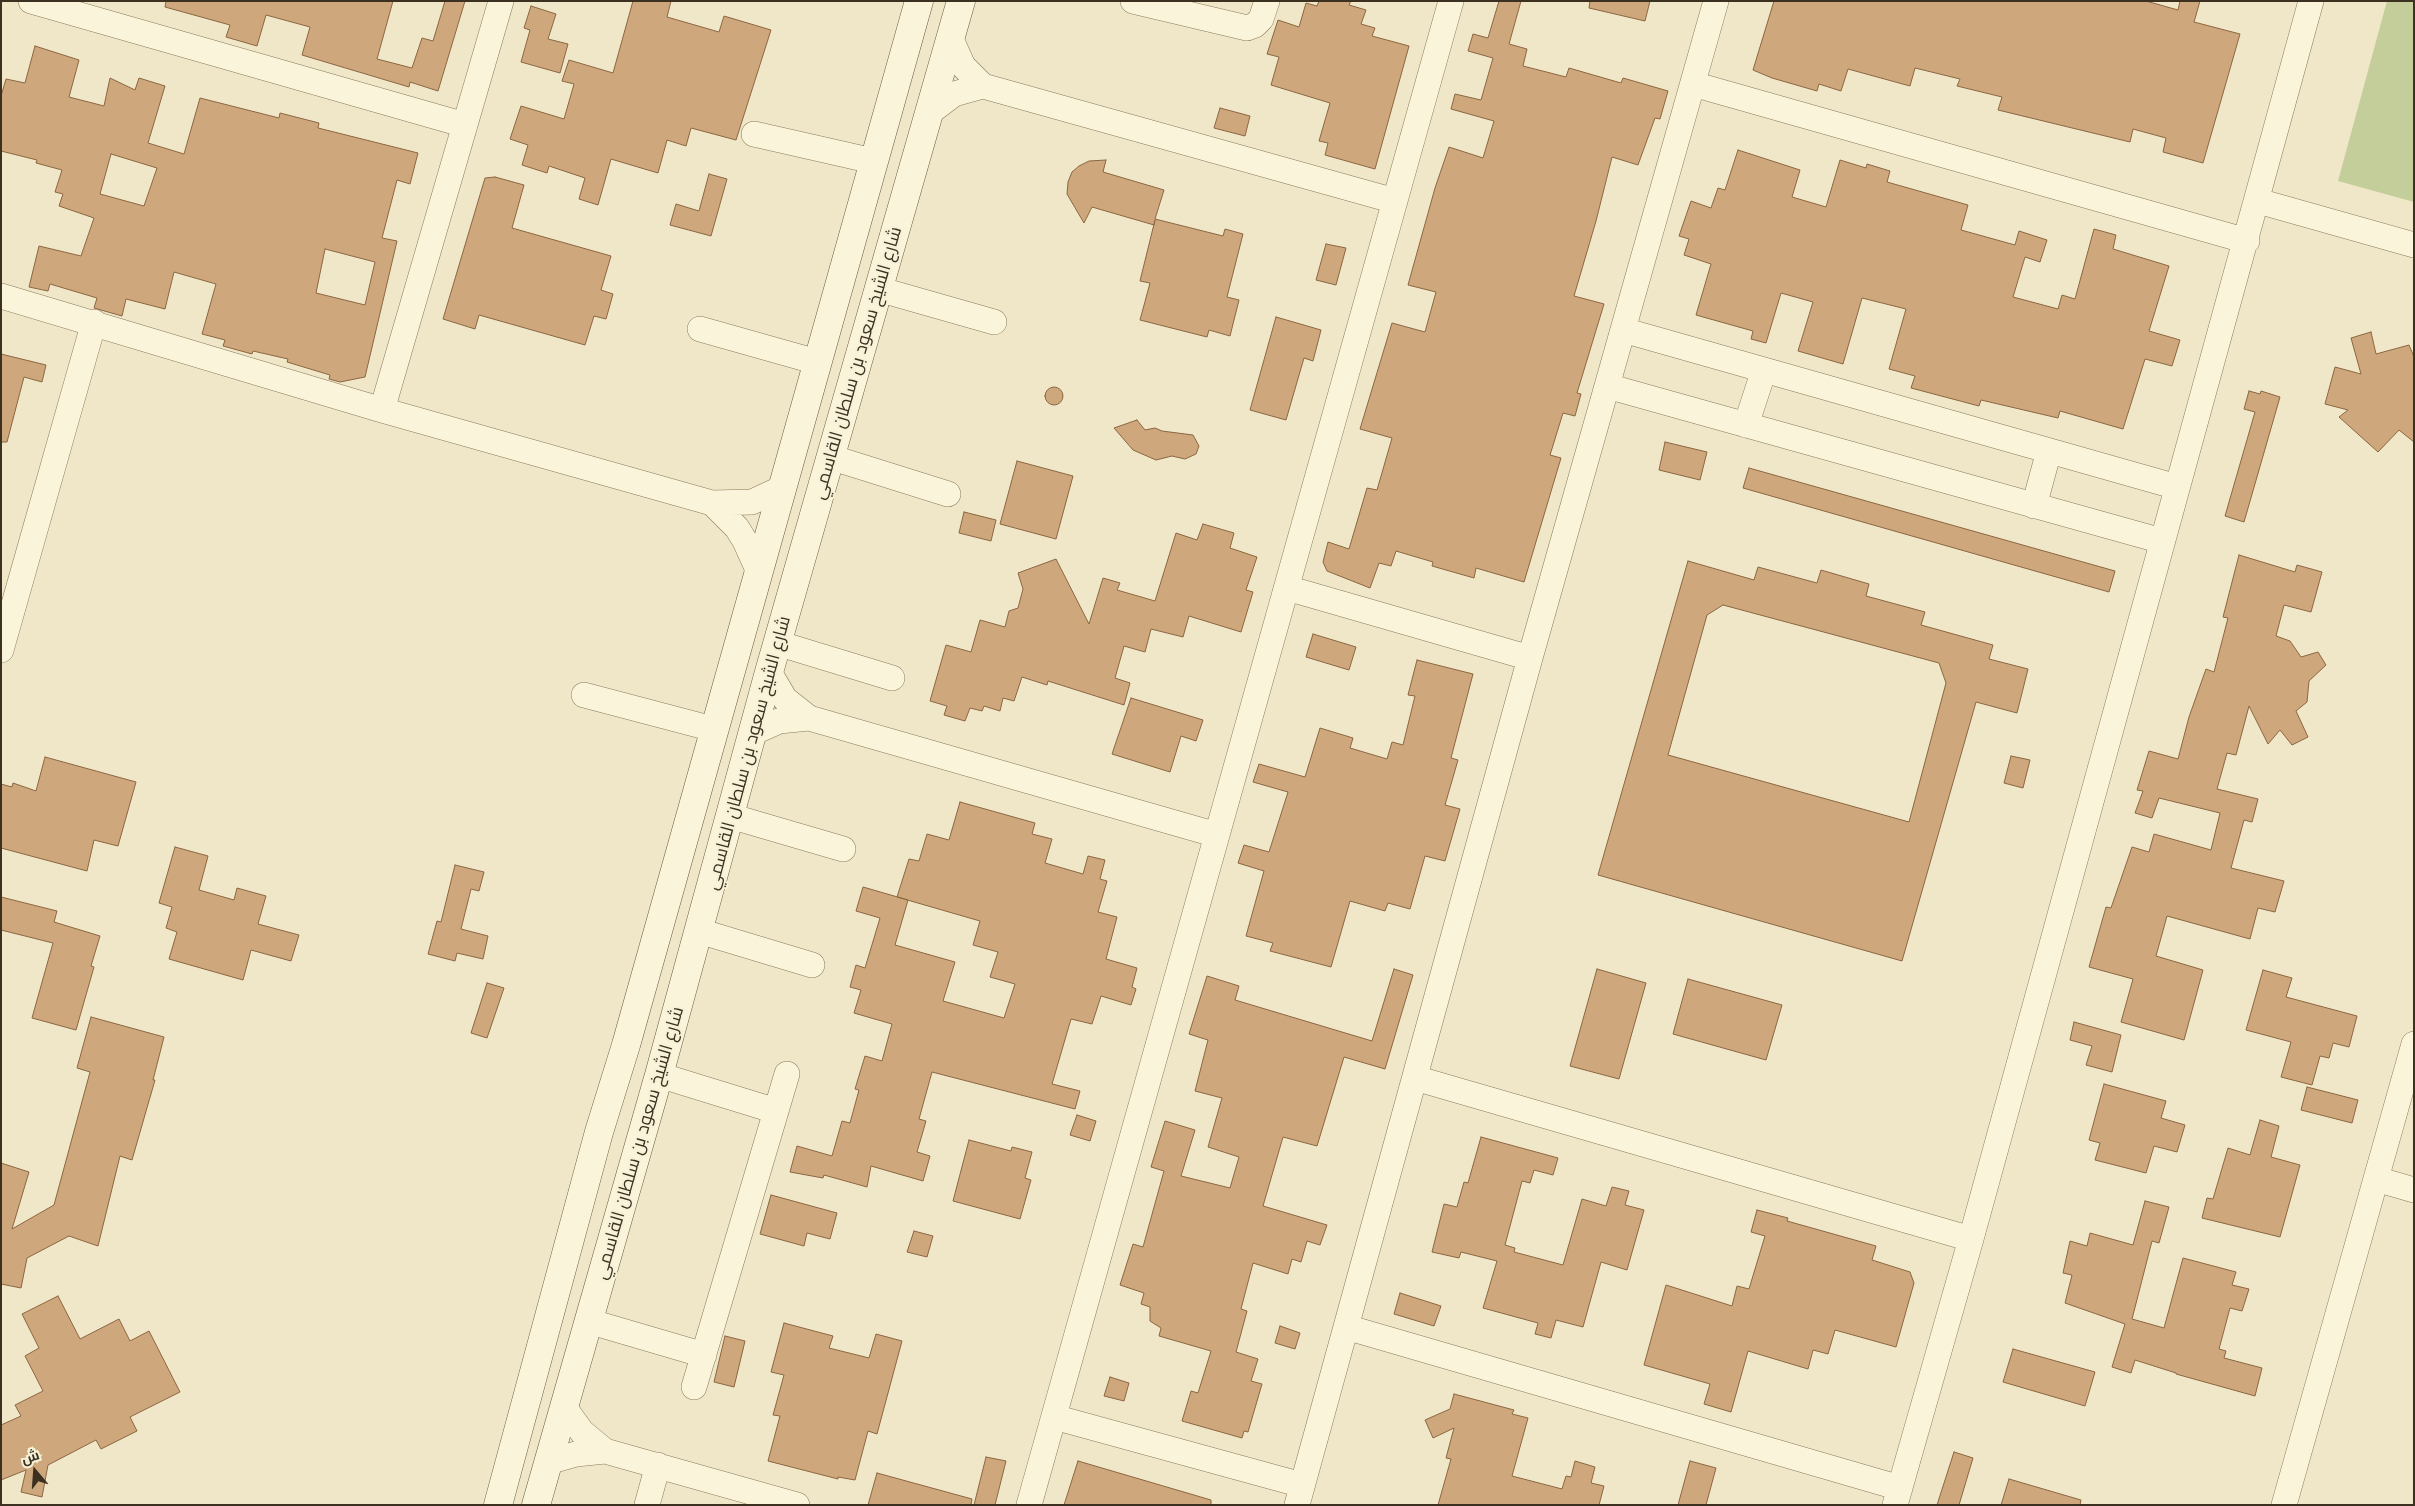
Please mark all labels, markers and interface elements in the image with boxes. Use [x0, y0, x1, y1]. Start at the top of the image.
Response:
street label: شارع الشيخ سعود بن سلطان القاسمي [808, 224, 906, 502]
street label: شارع الشيخ سعود بن سلطان القاسمي [701, 614, 795, 892]
street label: شارع الشيخ سعود بن سلطان القاسمي [590, 1004, 688, 1282]
text: ش [19, 1444, 42, 1468]
north arrow [10, 1446, 60, 1496]

